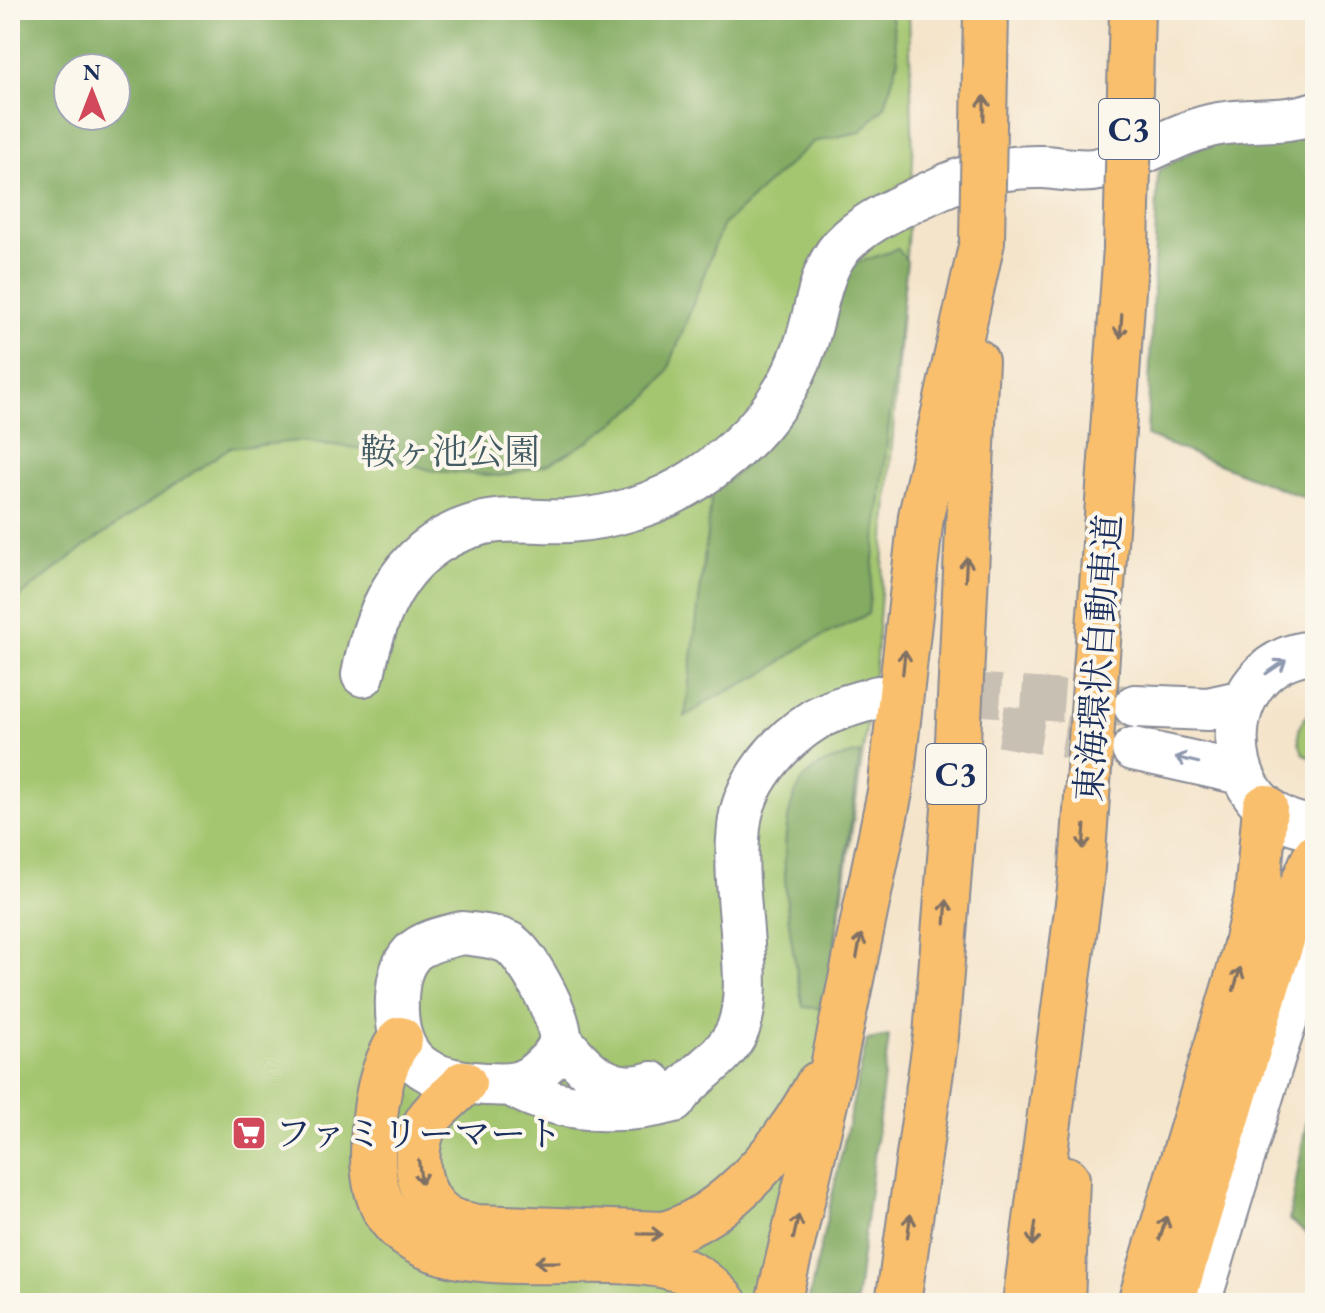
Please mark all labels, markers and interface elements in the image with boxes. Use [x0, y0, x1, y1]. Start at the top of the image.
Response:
north arrow [52, 52, 132, 132]
text: N [83, 58, 101, 87]
one-way arrow [977, 95, 992, 122]
road number: C3 [1099, 99, 1159, 159]
one-way arrow [1113, 312, 1128, 339]
park label: 鞍ヶ池公園 [360, 428, 540, 475]
street label: 東海環状自動車道 [1065, 513, 1131, 803]
one-way arrow [959, 556, 974, 583]
one-way arrow [897, 649, 912, 676]
one-way arrow [1264, 659, 1286, 675]
road number: C3 [926, 744, 986, 804]
one-way arrow [1175, 752, 1200, 767]
one-way arrow [1076, 823, 1091, 850]
one-way arrow [939, 899, 954, 926]
one-way arrow [852, 934, 867, 959]
one-way arrow [1231, 967, 1245, 992]
place label: ファミリーマート [275, 1110, 562, 1157]
supermarket icon: ファミリーマート [230, 1114, 268, 1152]
one-way arrow [412, 1158, 427, 1185]
one-way arrow [902, 1214, 917, 1239]
one-way arrow [789, 1215, 804, 1240]
one-way arrow [1156, 1216, 1171, 1242]
one-way arrow [1026, 1220, 1041, 1246]
one-way arrow [636, 1226, 663, 1242]
one-way arrow [534, 1254, 561, 1270]

